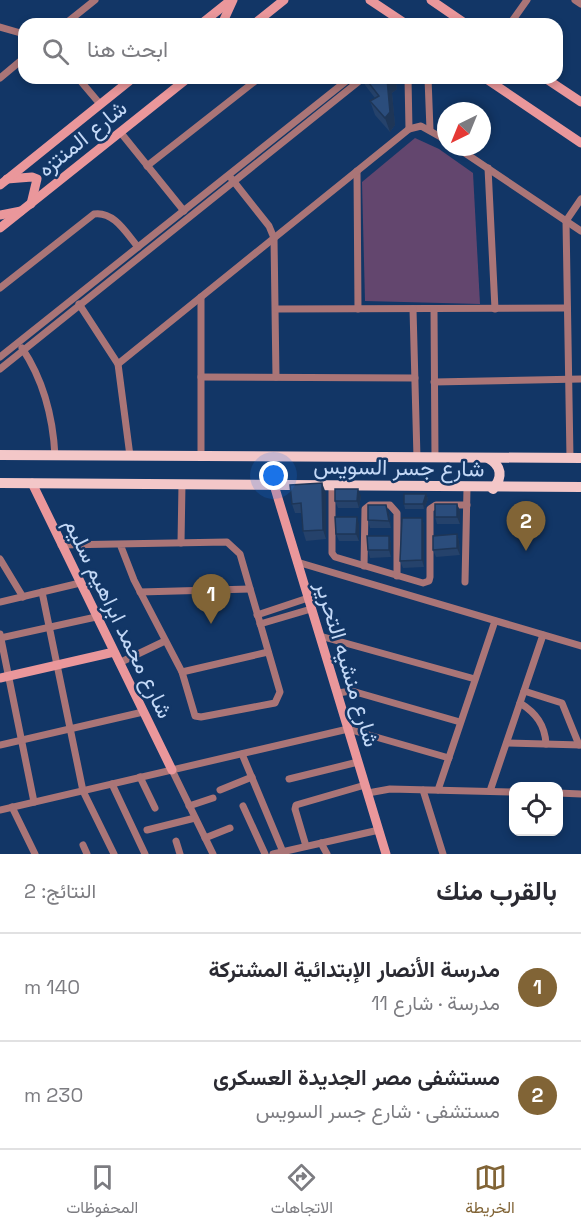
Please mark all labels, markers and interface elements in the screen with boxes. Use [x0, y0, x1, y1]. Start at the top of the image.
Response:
search box [18, 18, 563, 84]
icon: search [39, 35, 72, 68]
text: ابحث هنا [87, 35, 168, 63]
street label: شارع المنتزه [32, 94, 133, 183]
north arrow [437, 102, 491, 156]
street label: شارع جسر السويس [313, 452, 485, 483]
your location [259, 461, 288, 490]
pin: 2 [506, 502, 546, 551]
street label: شارع محمد ابراهيم سليم [57, 513, 180, 723]
pin: 1 [192, 574, 230, 624]
street label: شارع منشيه التحرير [308, 577, 386, 750]
map controls [509, 782, 563, 836]
button: locate [509, 782, 563, 836]
text: بالقرب منك [436, 874, 557, 908]
text: النتائج: 2 [24, 878, 96, 904]
text: مدرسة الأنصار الإبتدائية المشتركة [208, 955, 500, 983]
text: 140 m [24, 974, 80, 1000]
text: 1 [533, 974, 542, 1000]
text: مدرسة · شارع 11 [371, 990, 500, 1016]
text: مستشفى مصر الجديدة العسكرى [213, 1063, 500, 1091]
text: 230 m [24, 1082, 83, 1108]
text: 2 [532, 1082, 543, 1108]
text: مستشفى · شارع جسر السويس [256, 1098, 500, 1124]
tab: المحفوظات [66, 1161, 138, 1222]
tab: الاتجاهات [271, 1161, 333, 1222]
tab: الخريطة [465, 1161, 515, 1222]

